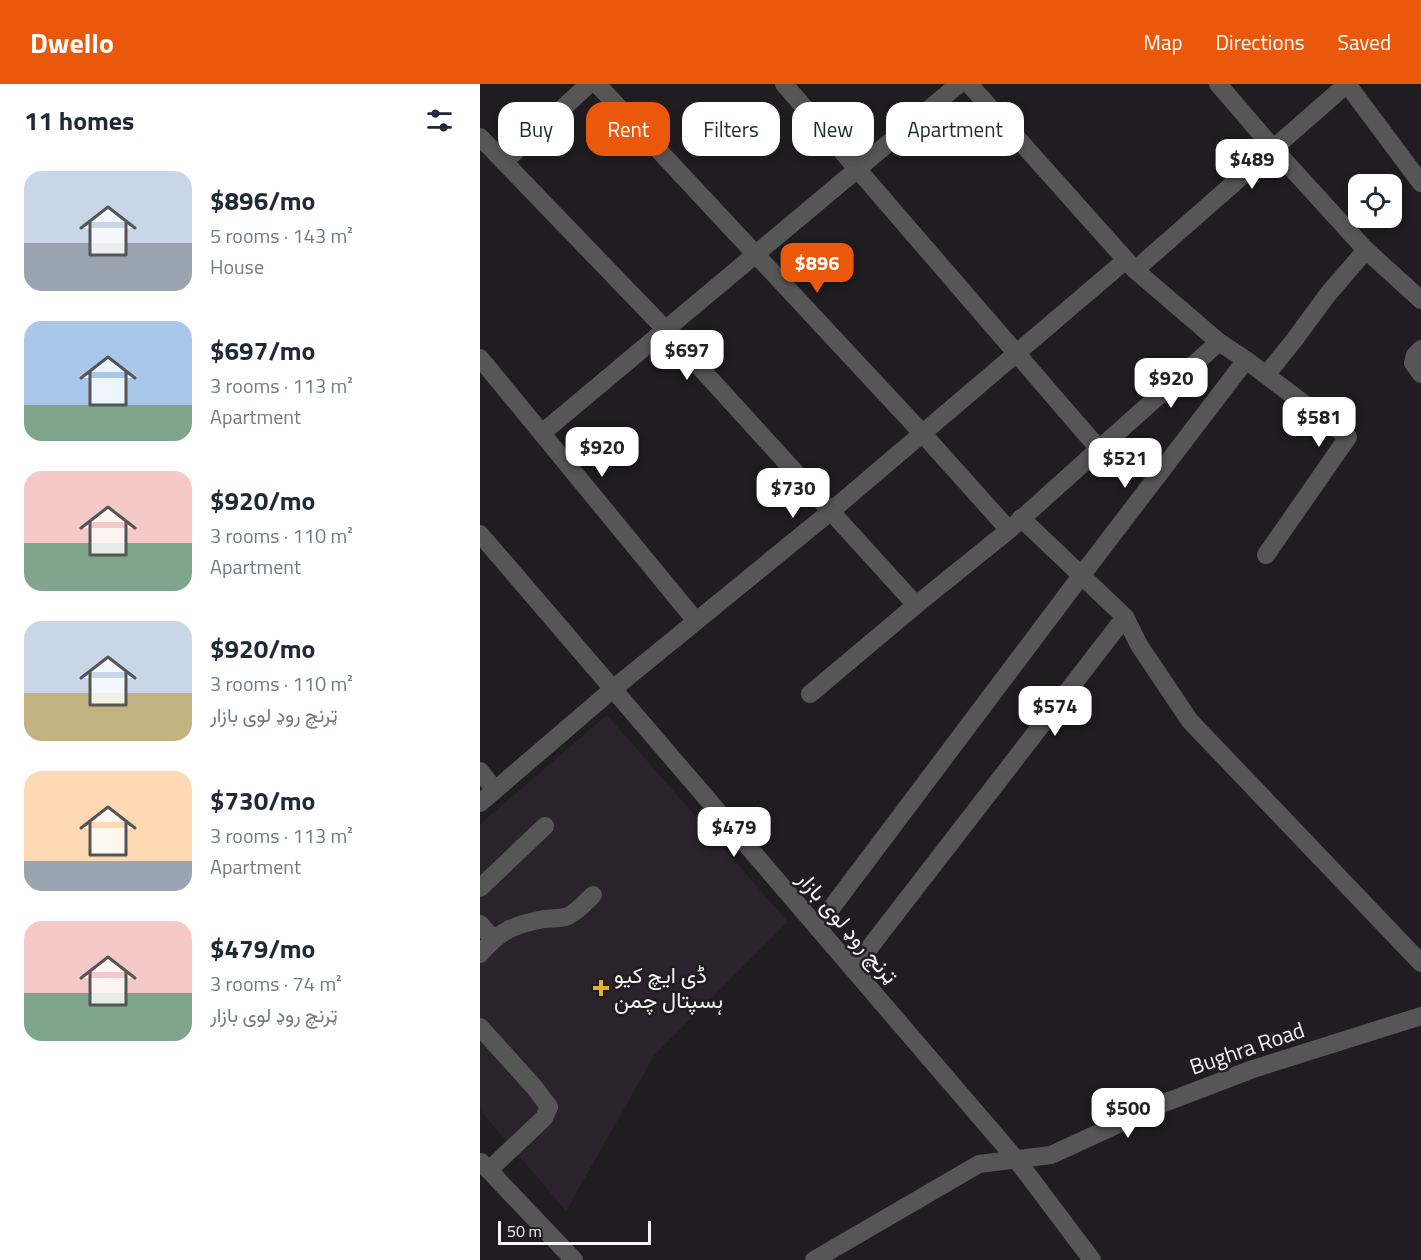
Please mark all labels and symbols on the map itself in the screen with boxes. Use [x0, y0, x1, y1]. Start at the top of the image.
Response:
pin: $489 [1216, 139, 1288, 190]
pin: $896 [781, 243, 853, 294]
pin: $697 [651, 330, 723, 381]
pin: $920 [1135, 358, 1207, 409]
pin: $581 [1283, 397, 1355, 448]
pin: $920 [566, 427, 638, 478]
pin: $521 [1089, 438, 1161, 489]
pin: $730 [757, 468, 829, 519]
pin: $574 [1019, 686, 1091, 737]
pin: $479 [698, 807, 770, 858]
street label: ټرنچ روډ لوی بازار [788, 862, 907, 991]
place label: ڈی ایچ کیو ہسپتال چمن [614, 958, 723, 1017]
marker: ڈی ایچ کیو ہسپتال چمن [592, 979, 610, 997]
street label: Bughra Road [1185, 1012, 1309, 1084]
pin: $500 [1092, 1088, 1164, 1139]
scale bar [498, 1218, 651, 1246]

